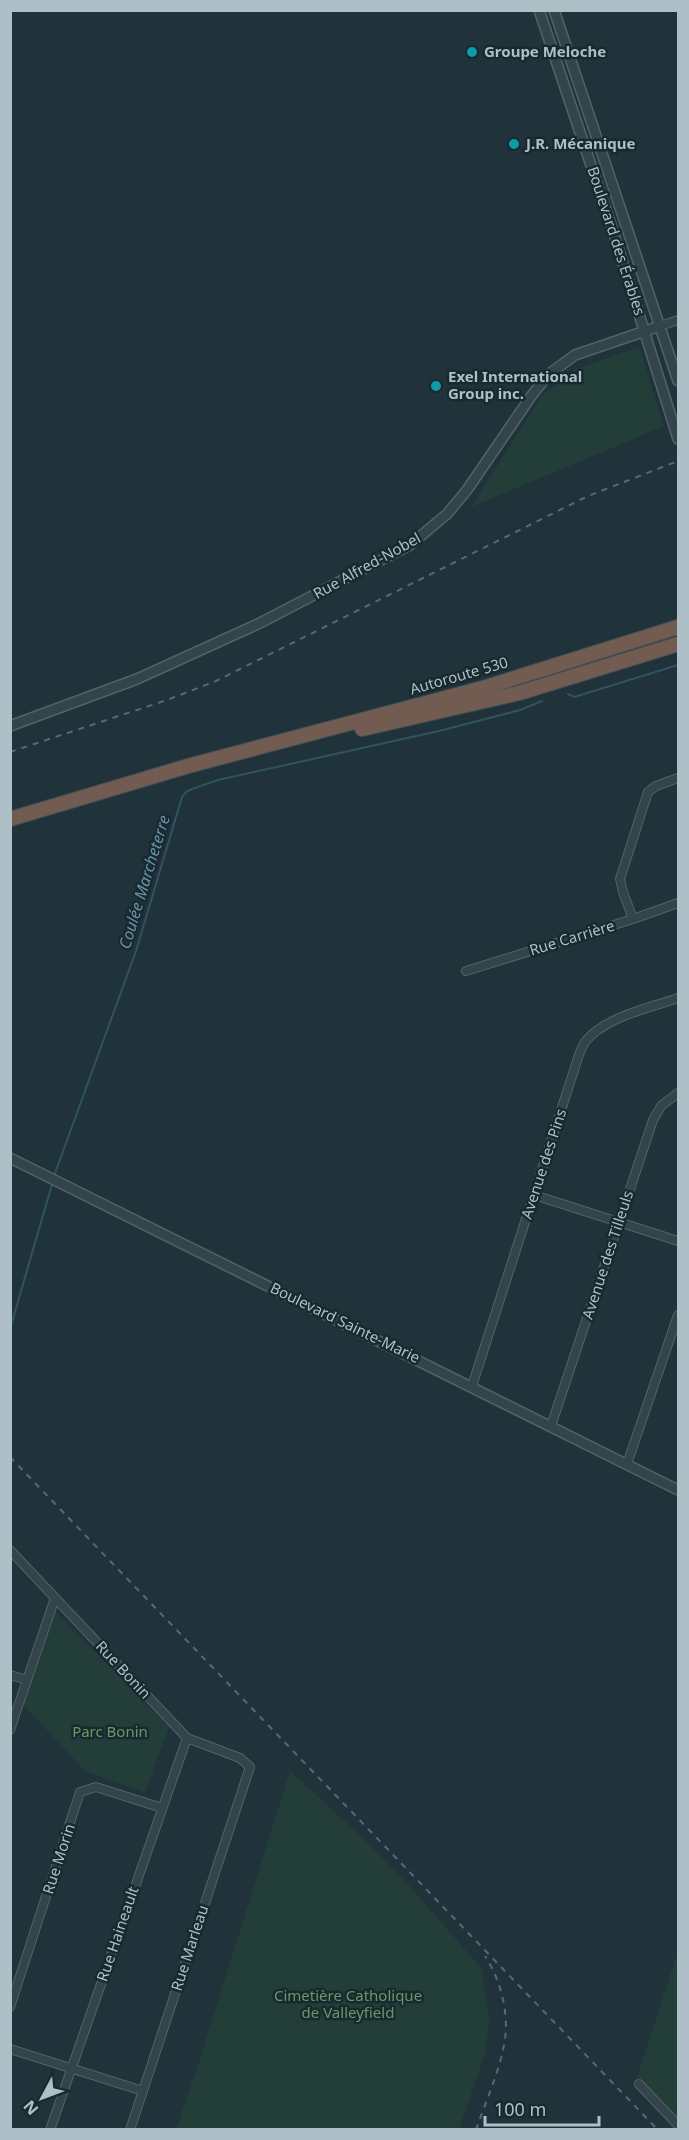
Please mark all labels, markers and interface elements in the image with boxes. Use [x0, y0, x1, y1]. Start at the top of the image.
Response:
place label: Groupe Meloche [484, 41, 606, 61]
marker: Groupe Meloche [465, 45, 479, 59]
place label: J.R. Mécanique [524, 133, 635, 153]
marker: J.R. Mécanique [507, 137, 521, 151]
street label: Boulevard des Érables [583, 164, 650, 318]
place label: Exel International Group inc. [448, 366, 582, 403]
marker: Exel International Group inc. [429, 379, 443, 393]
street label: Rue Alfred-Nobel [309, 527, 424, 603]
street label: Autoroute 530 [407, 651, 510, 699]
water label: Coulée Marcheterre [113, 812, 175, 952]
street label: Rue Carrière [527, 915, 617, 959]
street label: Avenue des Pins [516, 1106, 570, 1221]
street label: Avenue des Tilleuls [577, 1188, 637, 1322]
street label: Boulevard Sainte-Marie [267, 1277, 424, 1367]
street label: Rue Bonin [92, 1636, 156, 1703]
park label: Parc Bonin [72, 1721, 148, 1741]
street label: Rue Morin [37, 1821, 79, 1896]
street label: Rue Haineault [91, 1883, 143, 1984]
street label: Rue Marleau [166, 1902, 212, 1993]
park label: Cimetière Catholique de Valleyfield [274, 1985, 422, 2022]
north arrow [12, 2068, 72, 2128]
scale bar [485, 2089, 599, 2127]
text: N [18, 2096, 43, 2120]
text: 100 m [494, 2097, 546, 2121]

